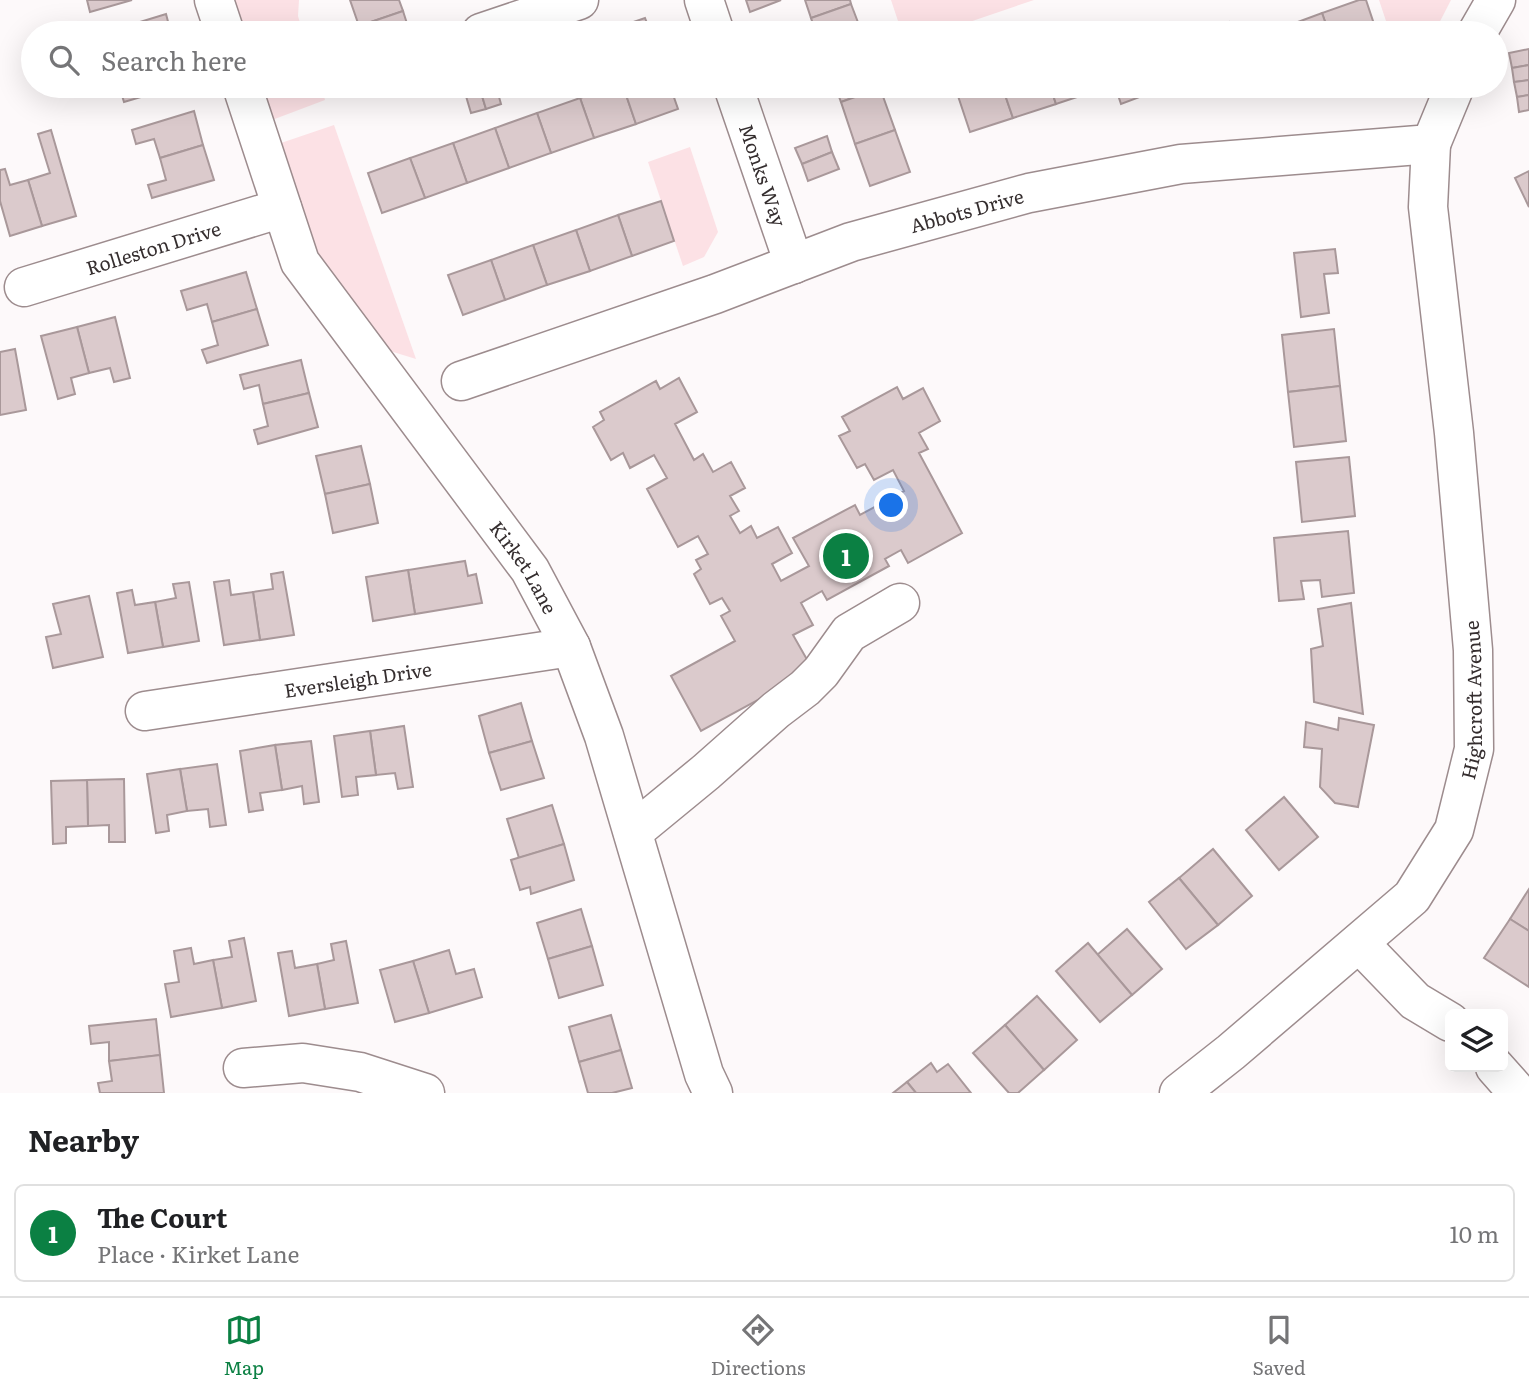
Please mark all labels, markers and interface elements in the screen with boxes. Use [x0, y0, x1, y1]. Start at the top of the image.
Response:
search box [21, 21, 1508, 98]
text: Search here [101, 40, 247, 79]
icon: search [45, 41, 83, 79]
street label: Monks Way [733, 120, 794, 230]
street label: Abbots Drive [907, 181, 1027, 239]
street label: Rolleston Drive [82, 214, 224, 281]
your location [874, 488, 908, 522]
street label: Kirket Lane [484, 514, 565, 619]
pin: 1 [823, 530, 869, 582]
street label: Highcroft Avenue [1453, 619, 1488, 782]
street label: Eversleigh Drive [282, 654, 433, 704]
map controls [1445, 1009, 1508, 1072]
button: layers [1445, 1009, 1508, 1072]
text: Nearby [28, 1117, 139, 1161]
text: The Court [97, 1197, 227, 1236]
text: 1 [48, 1216, 58, 1250]
text: 10 m [1449, 1216, 1499, 1250]
text: Place · Kirket Lane [97, 1236, 300, 1270]
tab: Map [223, 1311, 264, 1381]
tab: Directions [711, 1311, 806, 1381]
tab: Saved [1253, 1311, 1306, 1381]

